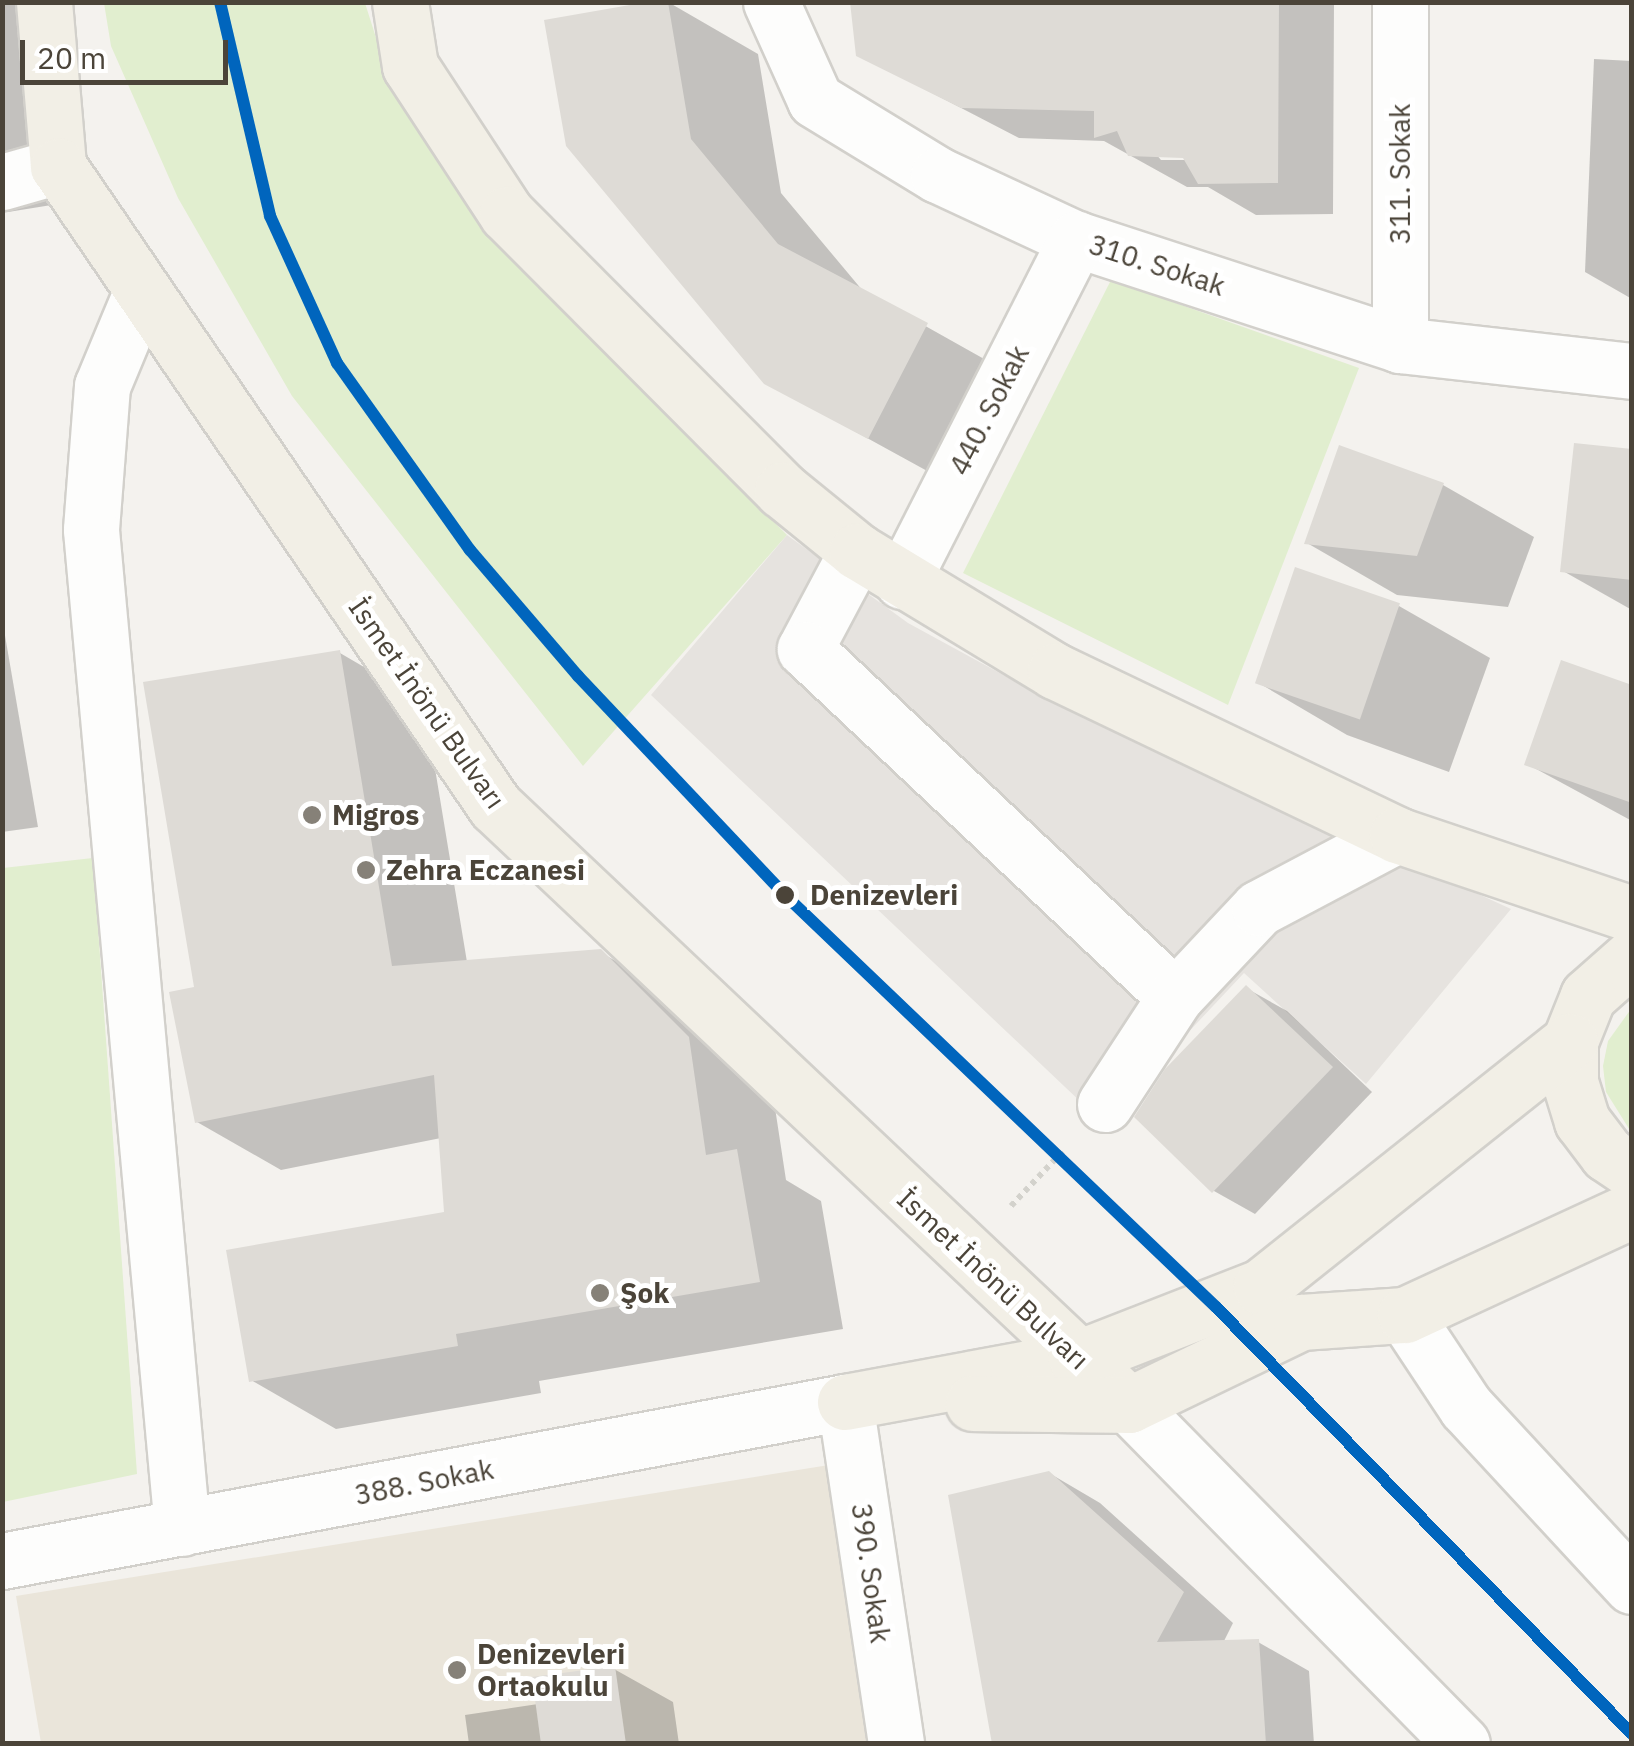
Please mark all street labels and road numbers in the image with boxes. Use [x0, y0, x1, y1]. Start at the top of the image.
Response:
street label: 311. Sokak [1383, 104, 1417, 244]
street label: 310. Sokak [1085, 227, 1229, 303]
street label: 440. Sokak [942, 340, 1036, 480]
street label: İsmet İnönü Bulvarı [342, 591, 512, 815]
street label: İsmet İnönü Bulvarı [890, 1182, 1096, 1376]
street label: 388. Sokak [352, 1452, 496, 1512]
street label: 390. Sokak [845, 1501, 897, 1645]

